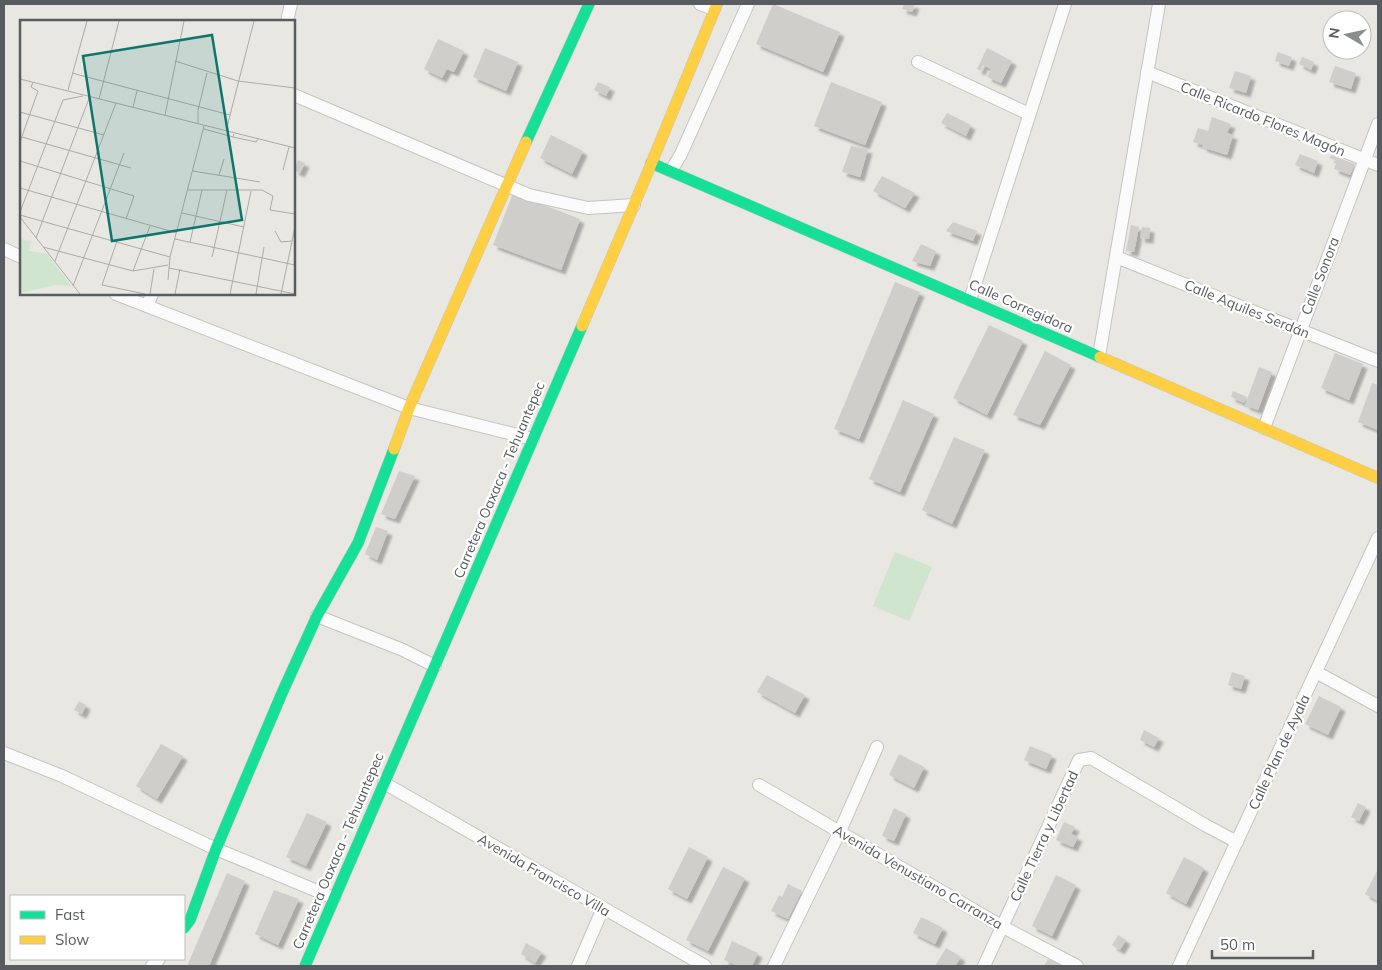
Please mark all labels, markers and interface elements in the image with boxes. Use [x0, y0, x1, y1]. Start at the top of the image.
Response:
north arrow [1322, 10, 1372, 60]
inset map [20, 20, 295, 295]
text: N [1324, 26, 1344, 40]
street label: Calle Ricardo Flores Magón [1178, 78, 1348, 160]
street label: Calle Sonora [1297, 234, 1343, 318]
street label: Calle Corregidora [966, 275, 1076, 337]
street label: Calle Aquiles Serdán [1182, 276, 1312, 342]
street label: Carretera Oaxaca - Tehuantepec [449, 379, 549, 581]
street label: Calle Plan de Ayala [1244, 691, 1314, 813]
street label: Carretera Oaxaca - Tehuantepec [288, 750, 388, 952]
street label: Calle Tierra y Libertad [1006, 768, 1082, 904]
street label: Avenida Venustiano Carranza [830, 821, 1006, 933]
street label: Avenida Francisco Villa [475, 830, 613, 920]
legend [10, 895, 185, 960]
text: Fast [55, 905, 85, 924]
scale bar [1212, 928, 1313, 960]
text: Slow [55, 930, 89, 949]
text: 50 m [1220, 935, 1255, 954]

